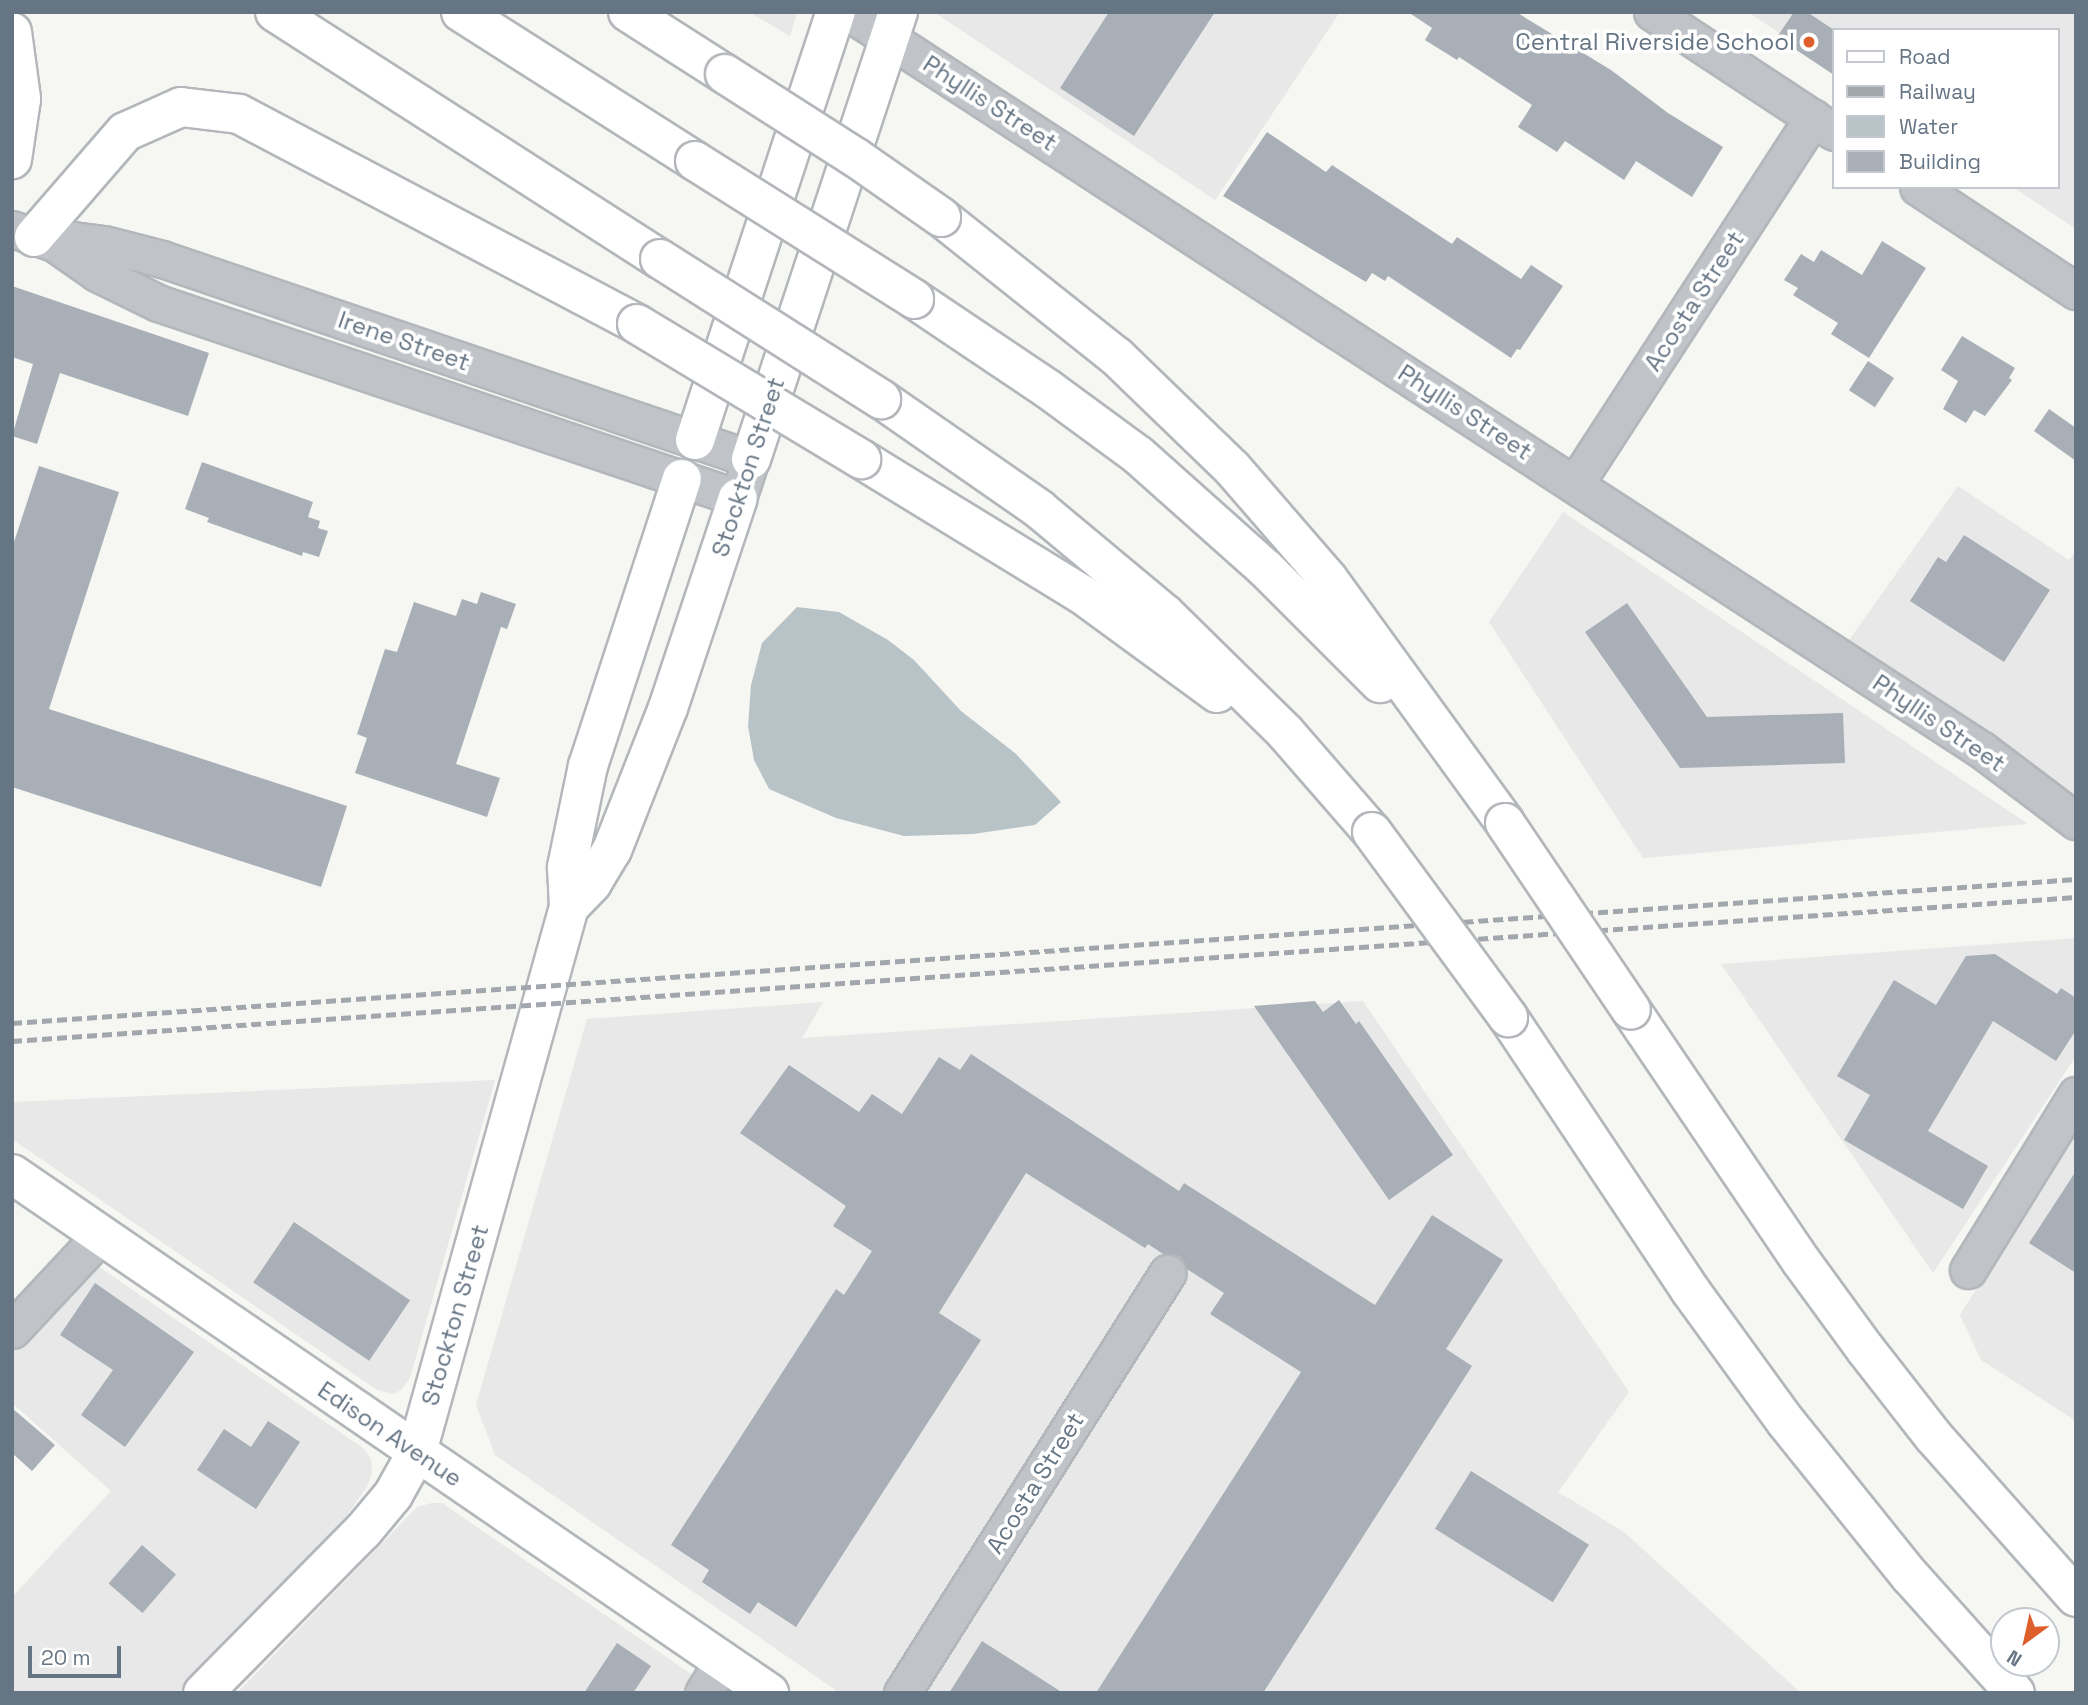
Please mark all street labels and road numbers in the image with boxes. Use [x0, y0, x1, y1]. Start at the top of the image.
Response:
street label: Phyllis Street [918, 49, 1062, 157]
street label: Acosta Street [1638, 226, 1750, 376]
street label: Irene Street [334, 305, 474, 377]
street label: Phyllis Street [1393, 358, 1537, 466]
street label: Stockton Street [705, 374, 791, 560]
street label: Phyllis Street [1867, 668, 2011, 778]
street label: Stockton Street [415, 1221, 495, 1409]
street label: Edison Avenue [312, 1375, 468, 1493]
street label: Acosta Street [980, 1407, 1090, 1559]

